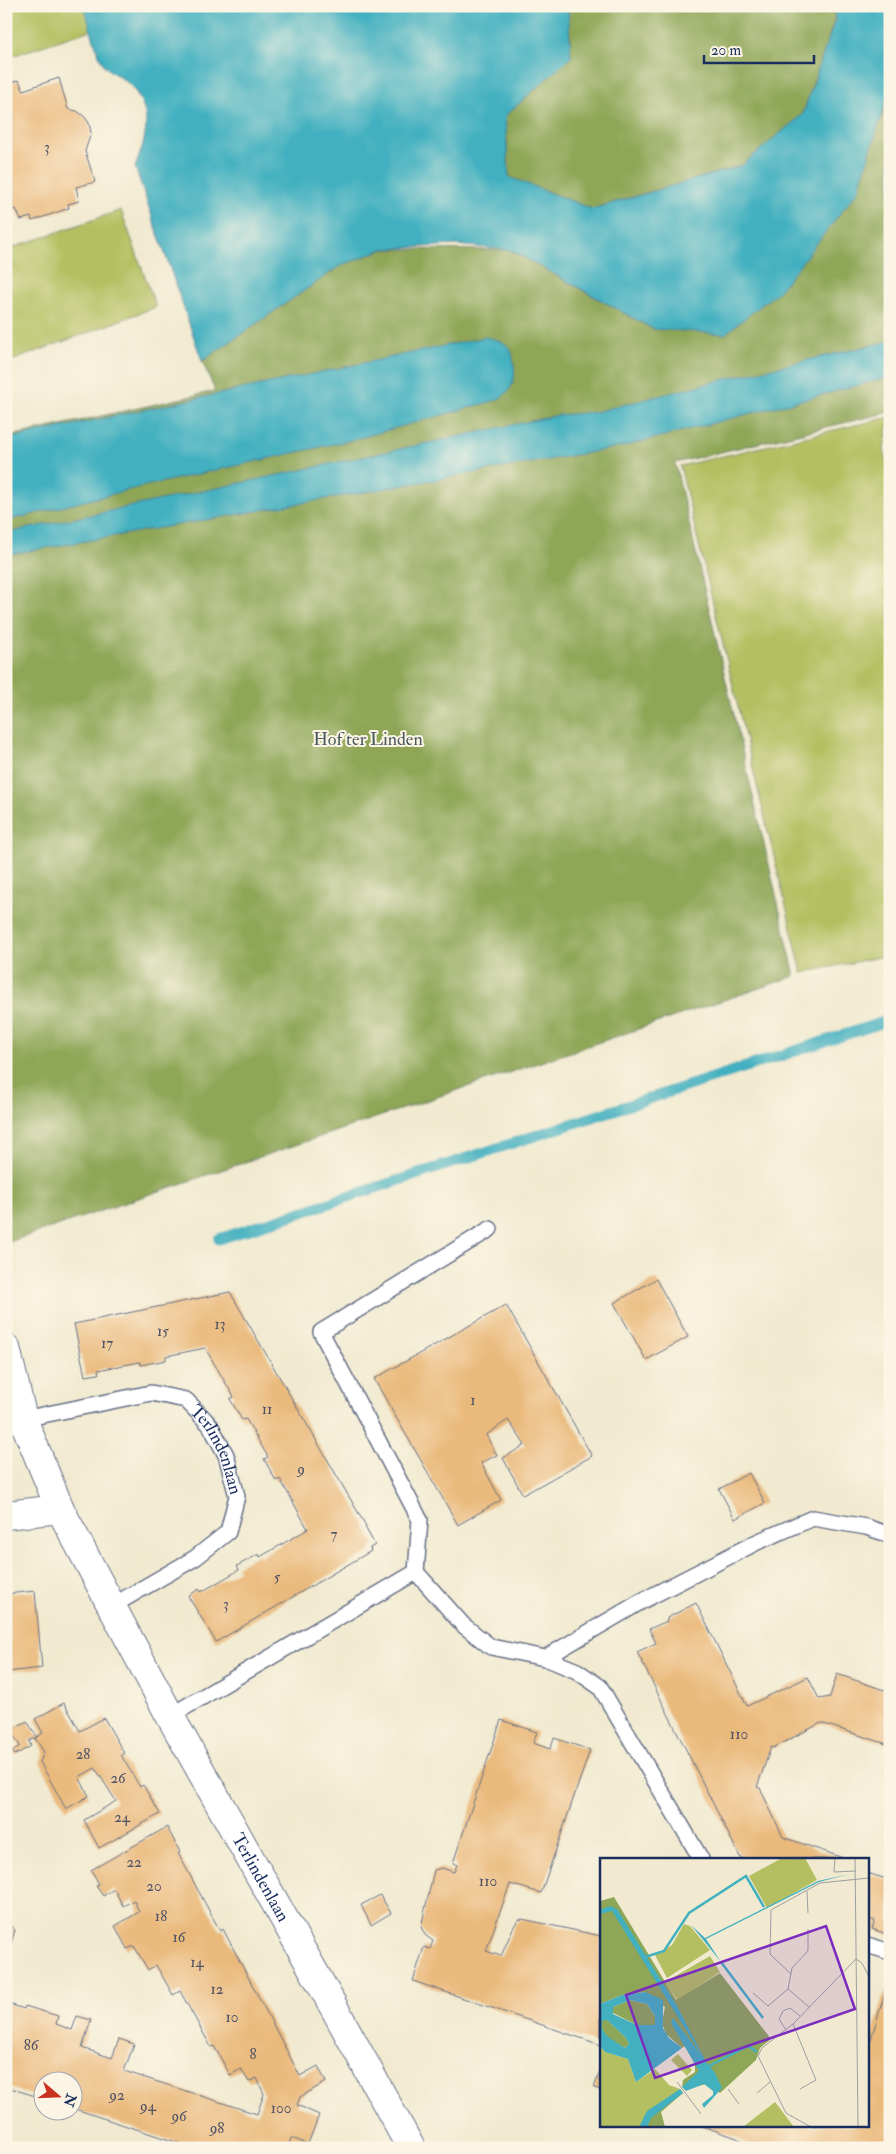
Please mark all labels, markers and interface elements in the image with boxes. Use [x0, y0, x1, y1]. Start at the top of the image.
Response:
scale bar [704, 32, 814, 64]
text: 20 m [711, 41, 741, 60]
house number: 3 [44, 138, 50, 157]
park label: Hof ter Linden [313, 728, 423, 751]
house number: 13 [214, 1315, 226, 1334]
house number: 15 [157, 1322, 169, 1341]
house number: 17 [101, 1334, 113, 1353]
house number: 1 [470, 1391, 476, 1410]
street label: Terlindenlaan [185, 1400, 247, 1497]
house number: 11 [262, 1400, 272, 1419]
house number: 9 [296, 1460, 305, 1479]
house number: 7 [331, 1525, 338, 1544]
house number: 5 [274, 1568, 281, 1587]
house number: 3 [223, 1595, 229, 1614]
house number: 110 [730, 1725, 748, 1744]
house number: 28 [76, 1745, 90, 1764]
house number: 26 [110, 1769, 127, 1788]
house number: 24 [114, 1808, 131, 1827]
street label: Terlindenlaan [226, 1829, 295, 1926]
house number: 22 [126, 1853, 142, 1872]
inset map [600, 1858, 868, 2126]
house number: 110 [479, 1872, 497, 1891]
house number: 20 [146, 1877, 162, 1896]
house number: 18 [155, 1907, 167, 1926]
house number: 16 [173, 1928, 187, 1947]
house number: 14 [190, 1953, 205, 1972]
house number: 12 [211, 1980, 224, 1999]
house number: 10 [226, 2008, 238, 2027]
house number: 86 [24, 2036, 40, 2055]
house number: 8 [249, 2045, 257, 2064]
north arrow [32, 2072, 82, 2122]
house number: 92 [108, 2086, 125, 2105]
text: N [60, 2090, 80, 2109]
house number: 94 [139, 2097, 157, 2116]
house number: 100 [271, 2099, 291, 2118]
house number: 96 [170, 2107, 188, 2126]
house number: 98 [209, 2119, 224, 2138]

